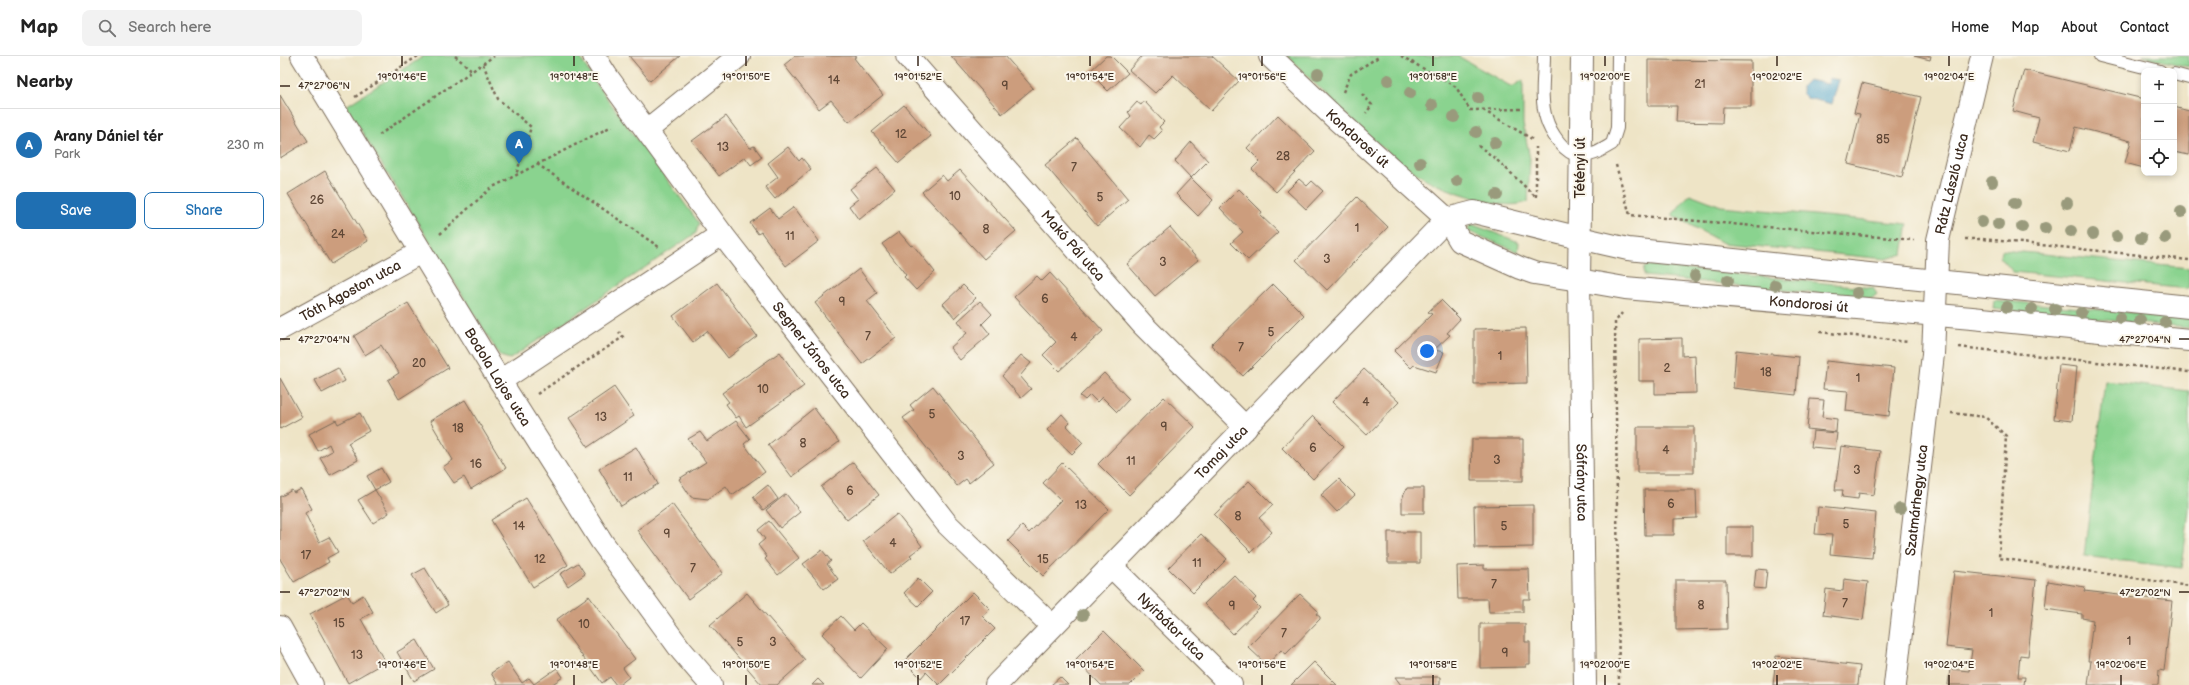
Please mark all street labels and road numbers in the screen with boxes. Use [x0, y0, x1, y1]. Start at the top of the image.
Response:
street label: Kondorosi út [1322, 106, 1393, 172]
street label: Rátz László utca [1932, 131, 1972, 236]
street label: Tétényi út [1572, 137, 1589, 198]
street label: Makó Pál utca [1037, 207, 1108, 285]
street label: Tóth Ágoston utca [297, 257, 404, 326]
street label: Kondorosi út [1768, 292, 1850, 316]
street label: Segner János utca [769, 298, 854, 402]
street label: Bodola Lajos utca [461, 325, 535, 430]
street label: Tomaj utca [1192, 422, 1252, 483]
street label: Szatmárhegy utca [1902, 443, 1932, 557]
street label: Sáfrány utca [1572, 444, 1591, 522]
street label: Nyírbátor utca [1134, 589, 1209, 664]

